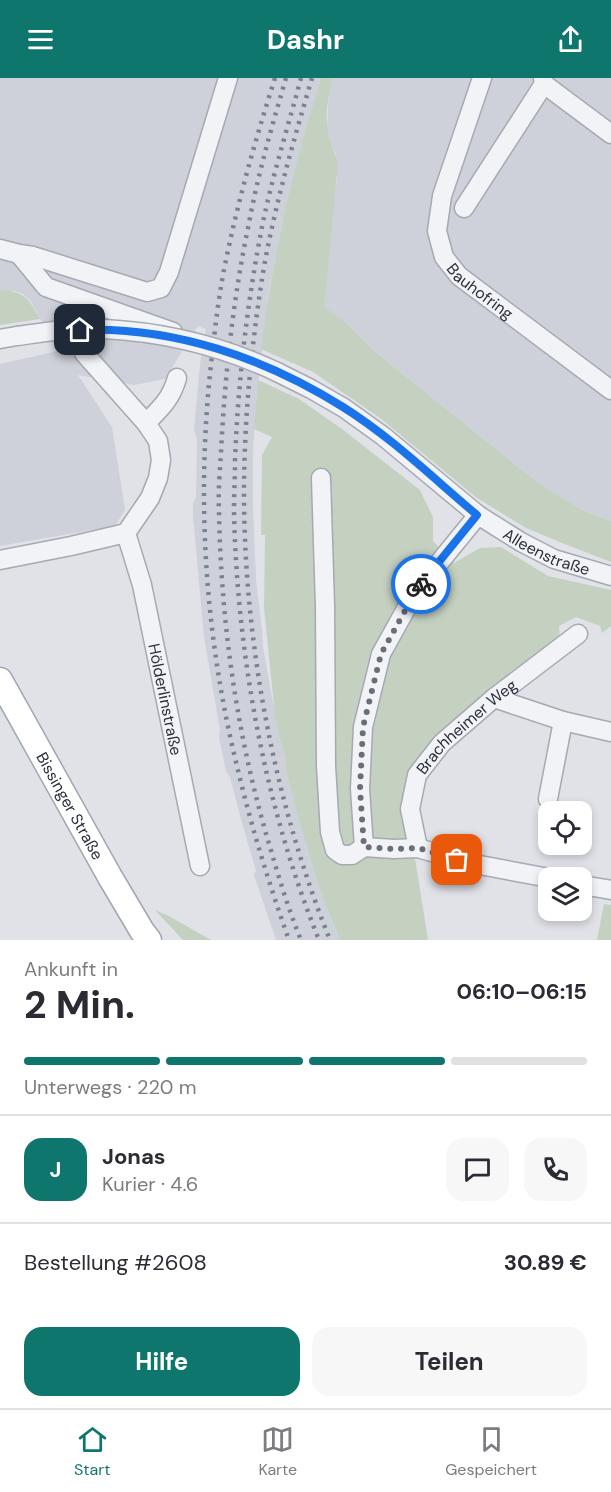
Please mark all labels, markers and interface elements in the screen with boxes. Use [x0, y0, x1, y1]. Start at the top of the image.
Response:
text: Dashr [267, 22, 344, 57]
icon: menu [24, 23, 57, 56]
icon: share [554, 23, 587, 56]
street label: Bauhofring [442, 259, 518, 324]
pin [54, 304, 105, 355]
icon: home [63, 313, 96, 346]
street label: Alleenstraße [499, 523, 592, 580]
courier [391, 554, 451, 614]
icon: bike [405, 568, 438, 601]
street label: Hölderlinstraße [143, 642, 187, 757]
street label: Brachheimer Weg [412, 674, 521, 779]
street label: Bissinger Straße [31, 748, 108, 864]
map controls [538, 801, 592, 921]
button: locate [538, 801, 592, 855]
pin [431, 834, 482, 885]
icon: bag [440, 843, 473, 876]
button: layers [538, 867, 592, 921]
text: Ankunft in [24, 956, 118, 982]
text: 06:10–06:15 [456, 977, 587, 1006]
text: 2 Min. [24, 979, 135, 1030]
text: Unterwegs · 220 m [24, 1074, 197, 1100]
button: chat [446, 1138, 509, 1201]
button: phone [524, 1138, 587, 1201]
text: Jonas [102, 1142, 166, 1171]
text: J [50, 1155, 61, 1184]
text: Kurier · 4.6 [102, 1171, 198, 1197]
text: Bestellung #2608 [24, 1248, 207, 1277]
text: 30.89 € [504, 1248, 587, 1277]
button: Hilfe [24, 1327, 300, 1396]
button: Teilen [312, 1327, 587, 1396]
tab: Start [74, 1423, 110, 1480]
tab: Karte [258, 1423, 297, 1480]
tab: Gespeichert [445, 1423, 537, 1480]

